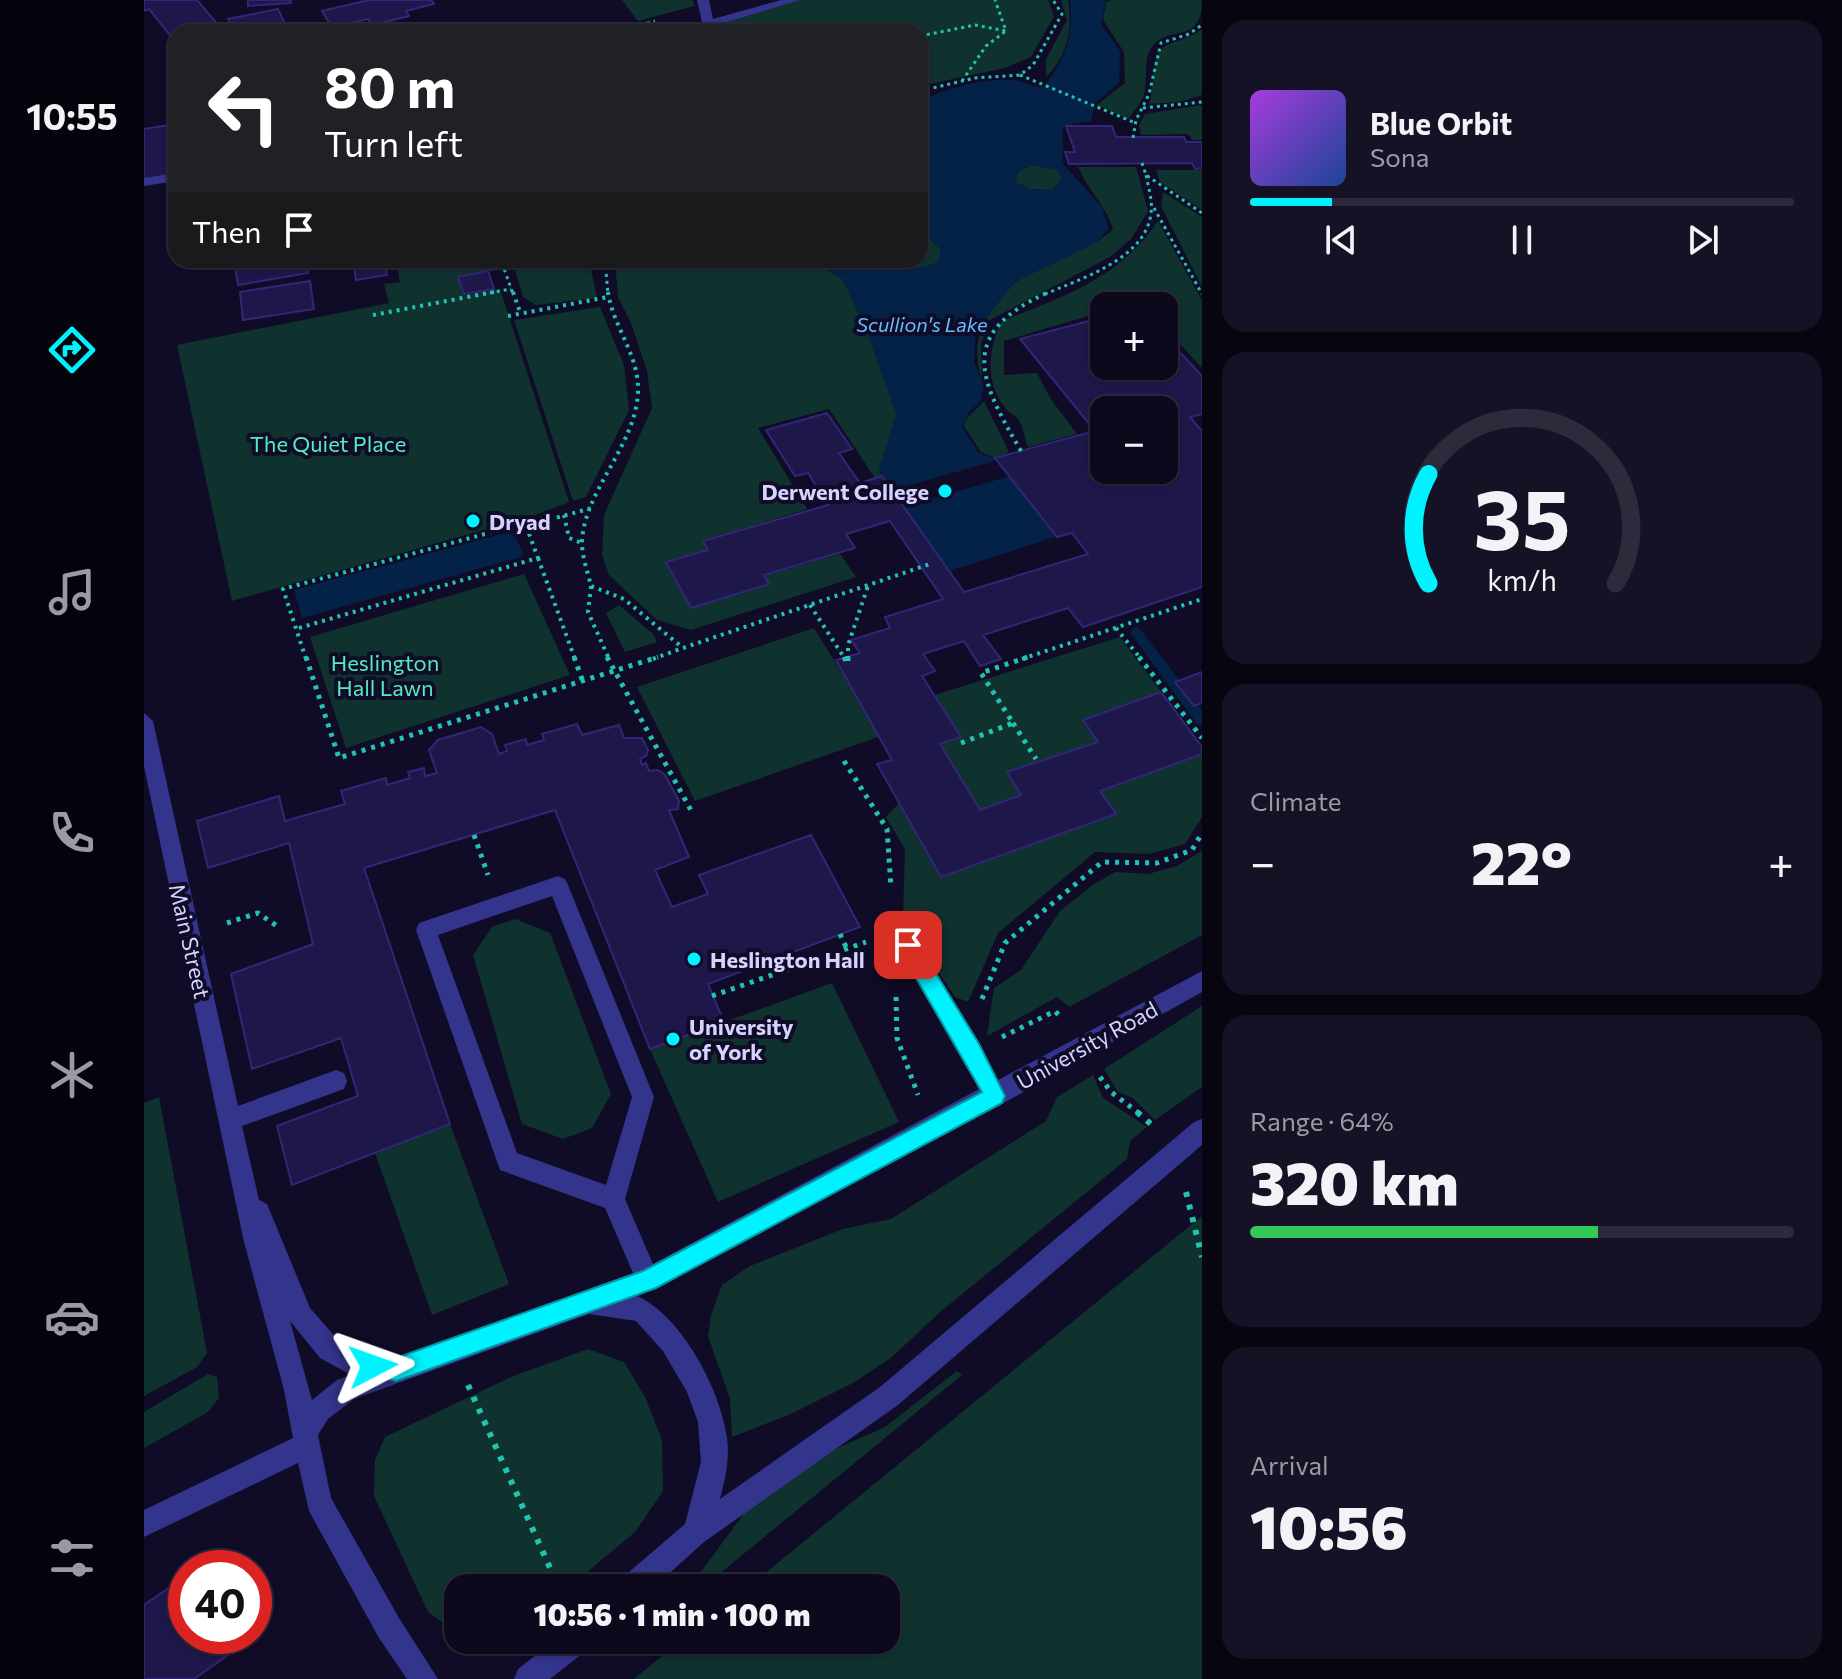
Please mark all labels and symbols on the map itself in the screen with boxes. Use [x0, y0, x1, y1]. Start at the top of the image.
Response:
water label: Scullion's Lake [856, 312, 988, 336]
park label: The Quiet Place [250, 430, 406, 457]
place label: Derwent College [761, 478, 929, 505]
marker: Derwent College [936, 482, 954, 500]
place label: Dryad [489, 508, 551, 535]
marker: Dryad [464, 512, 482, 530]
park label: Heslington Hall Lawn [331, 649, 439, 701]
street label: Main Street [164, 881, 216, 1001]
pin [874, 911, 942, 979]
place label: Heslington Hall [710, 946, 865, 973]
marker: Heslington Hall [685, 950, 703, 968]
street label: University Road [1012, 995, 1162, 1095]
place label: University of York [689, 1013, 793, 1065]
marker: University of York [664, 1030, 682, 1048]
position arrow [331, 1324, 415, 1408]
speed limit sign: 40 [168, 1550, 272, 1654]

